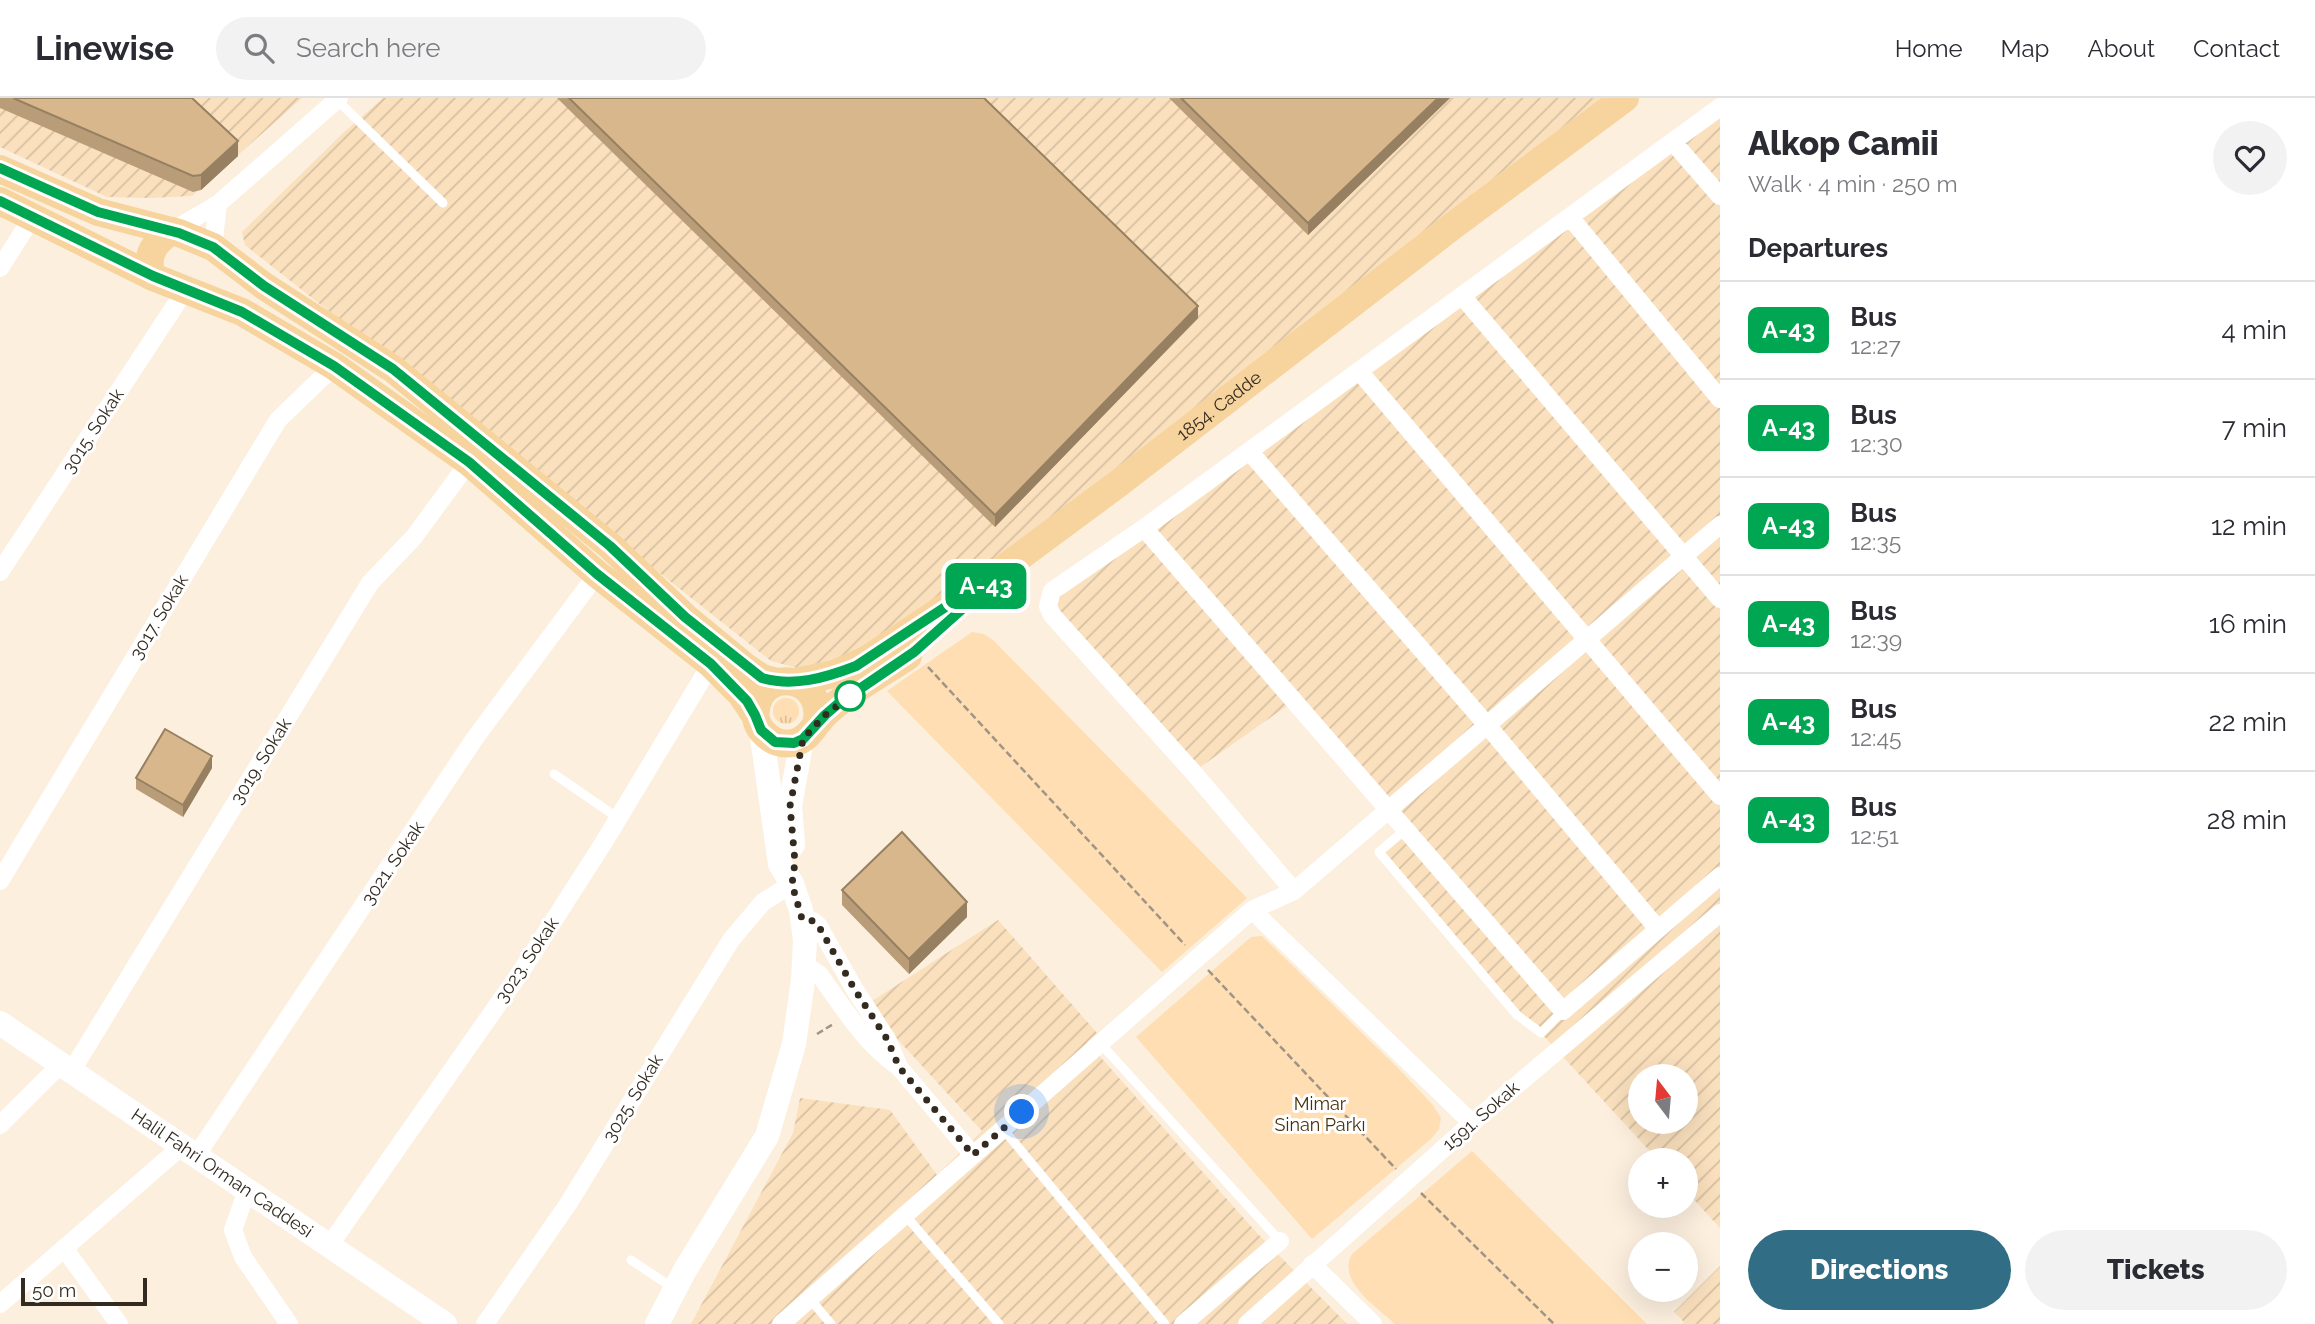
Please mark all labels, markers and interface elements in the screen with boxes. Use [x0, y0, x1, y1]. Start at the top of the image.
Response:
search box [216, 17, 706, 80]
text: Linewise [35, 29, 174, 68]
icon: search [240, 29, 278, 67]
text: Search here [296, 33, 440, 63]
text: Home [1895, 34, 1963, 63]
text: Map [2001, 34, 2049, 63]
text: About [2087, 34, 2155, 63]
text: Contact [2193, 34, 2280, 63]
button: heart [2213, 121, 2287, 195]
text: Alkop Camii [1748, 124, 1939, 163]
text: Walk · 4 min · 250 m [1748, 170, 1958, 197]
text: Departures [1748, 233, 1888, 263]
text: Bus [1850, 302, 1897, 332]
text: A-43 [1762, 315, 1815, 344]
text: 4 min [2221, 315, 2287, 345]
text: 12:27 [1850, 332, 1901, 359]
street label: 1854. Cadde [1172, 366, 1266, 445]
street label: 3015. Sokak [57, 384, 128, 477]
text: Bus [1850, 400, 1897, 430]
text: A-43 [1762, 413, 1815, 442]
text: 7 min [2222, 413, 2287, 443]
text: 12:30 [1850, 430, 1903, 457]
text: Bus [1850, 498, 1897, 528]
text: A-43 [1762, 511, 1815, 540]
text: 12 min [2211, 511, 2287, 541]
text: 12:35 [1850, 528, 1901, 555]
line badge: A-43 [937, 563, 1035, 609]
street label: 3017. Sokak [125, 570, 192, 663]
text: A-43 [959, 571, 1013, 600]
text: Bus [1850, 596, 1897, 626]
text: A-43 [1762, 609, 1815, 638]
text: 16 min [2209, 609, 2287, 639]
text: 12:39 [1850, 626, 1902, 653]
unlabelled marker [835, 681, 865, 711]
text: Bus [1850, 694, 1897, 724]
text: A-43 [1762, 707, 1815, 736]
text: 22 min [2209, 707, 2287, 737]
street label: 3019. Sokak [226, 714, 296, 808]
text: 12:45 [1850, 724, 1902, 751]
text: Bus [1850, 792, 1897, 822]
text: A-43 [1762, 805, 1815, 834]
text: 28 min [2207, 805, 2287, 835]
street label: 3021. Sokak [357, 817, 428, 908]
text: 12:51 [1850, 822, 1899, 849]
street label: 3023. Sokak [490, 913, 563, 1006]
street label: 3025. Sokak [598, 1050, 667, 1145]
north arrow [1628, 1064, 1698, 1134]
map controls [1628, 1064, 1698, 1302]
street label: 1591. Sokak [1438, 1076, 1523, 1154]
park label: Mimar Sinan Parkı [1275, 1093, 1365, 1135]
your location [1004, 1094, 1039, 1129]
street label: Halil Fahri Orman Caddesi [128, 1104, 317, 1242]
button: + [1628, 1148, 1698, 1218]
button: Directions [1748, 1230, 2011, 1310]
button: Tickets [2025, 1230, 2287, 1310]
button: − [1628, 1232, 1698, 1302]
scale bar [21, 1275, 147, 1307]
text: 50 m [32, 1279, 76, 1301]

